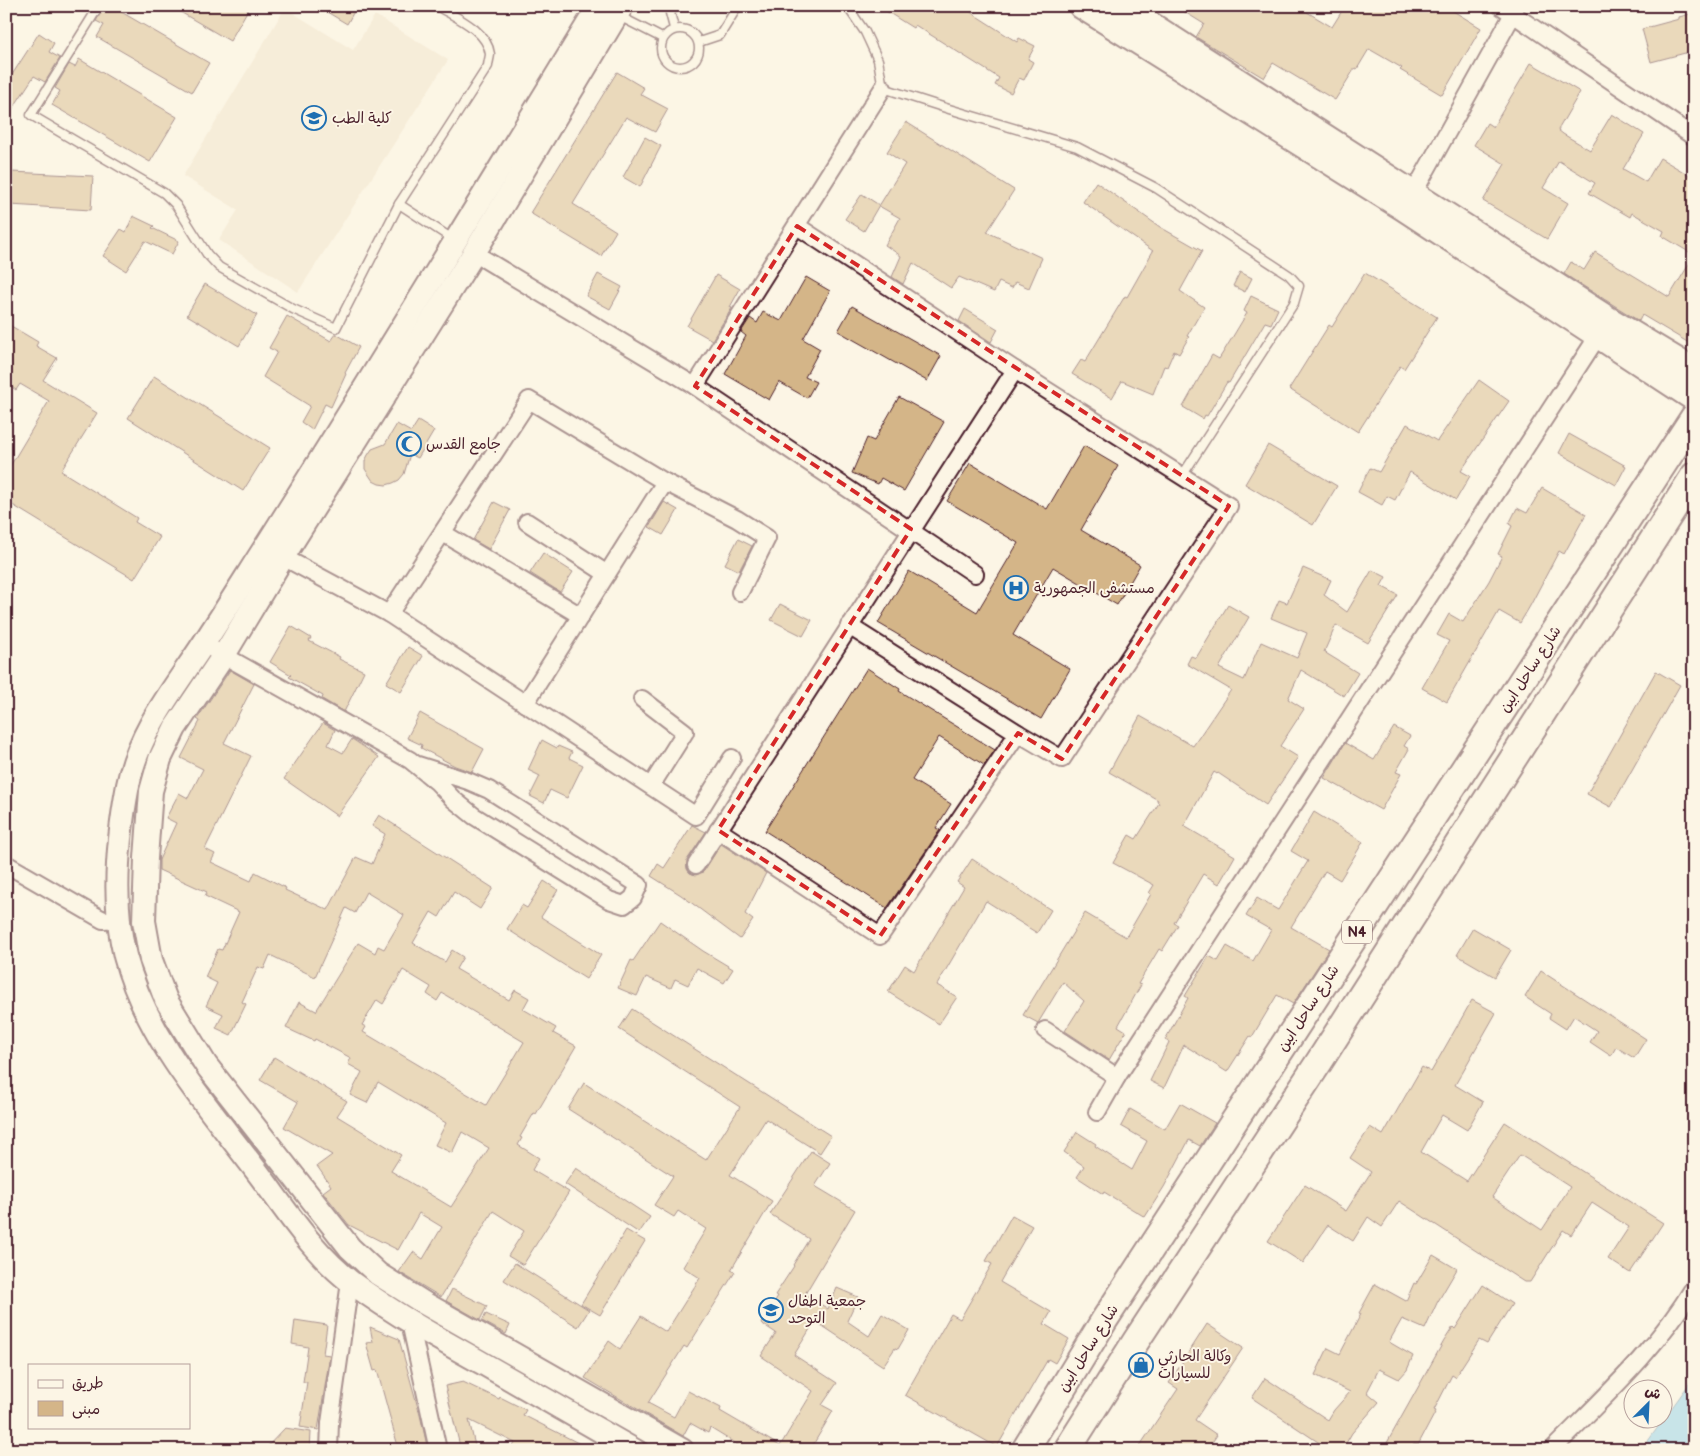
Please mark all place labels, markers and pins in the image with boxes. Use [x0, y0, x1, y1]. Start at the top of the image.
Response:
school or university icon: كلية الطب [301, 105, 327, 131]
place label: كلية الطب [332, 109, 392, 128]
mosque icon: جامع القدس [396, 431, 422, 457]
place label: جامع القدس [426, 435, 501, 455]
hospital icon: مستشفى الجمهورية [1003, 575, 1029, 601]
place label: مستشفى الجمهورية [1034, 579, 1155, 598]
place label: جمعية اطفال التوحد [788, 1292, 866, 1328]
school or university icon: جمعية اطفال التوحد [758, 1297, 784, 1323]
place label: وكالة الحارثي للسيارات [1158, 1347, 1231, 1383]
shop icon: وكالة الحارثي للسيارات [1128, 1352, 1154, 1378]

